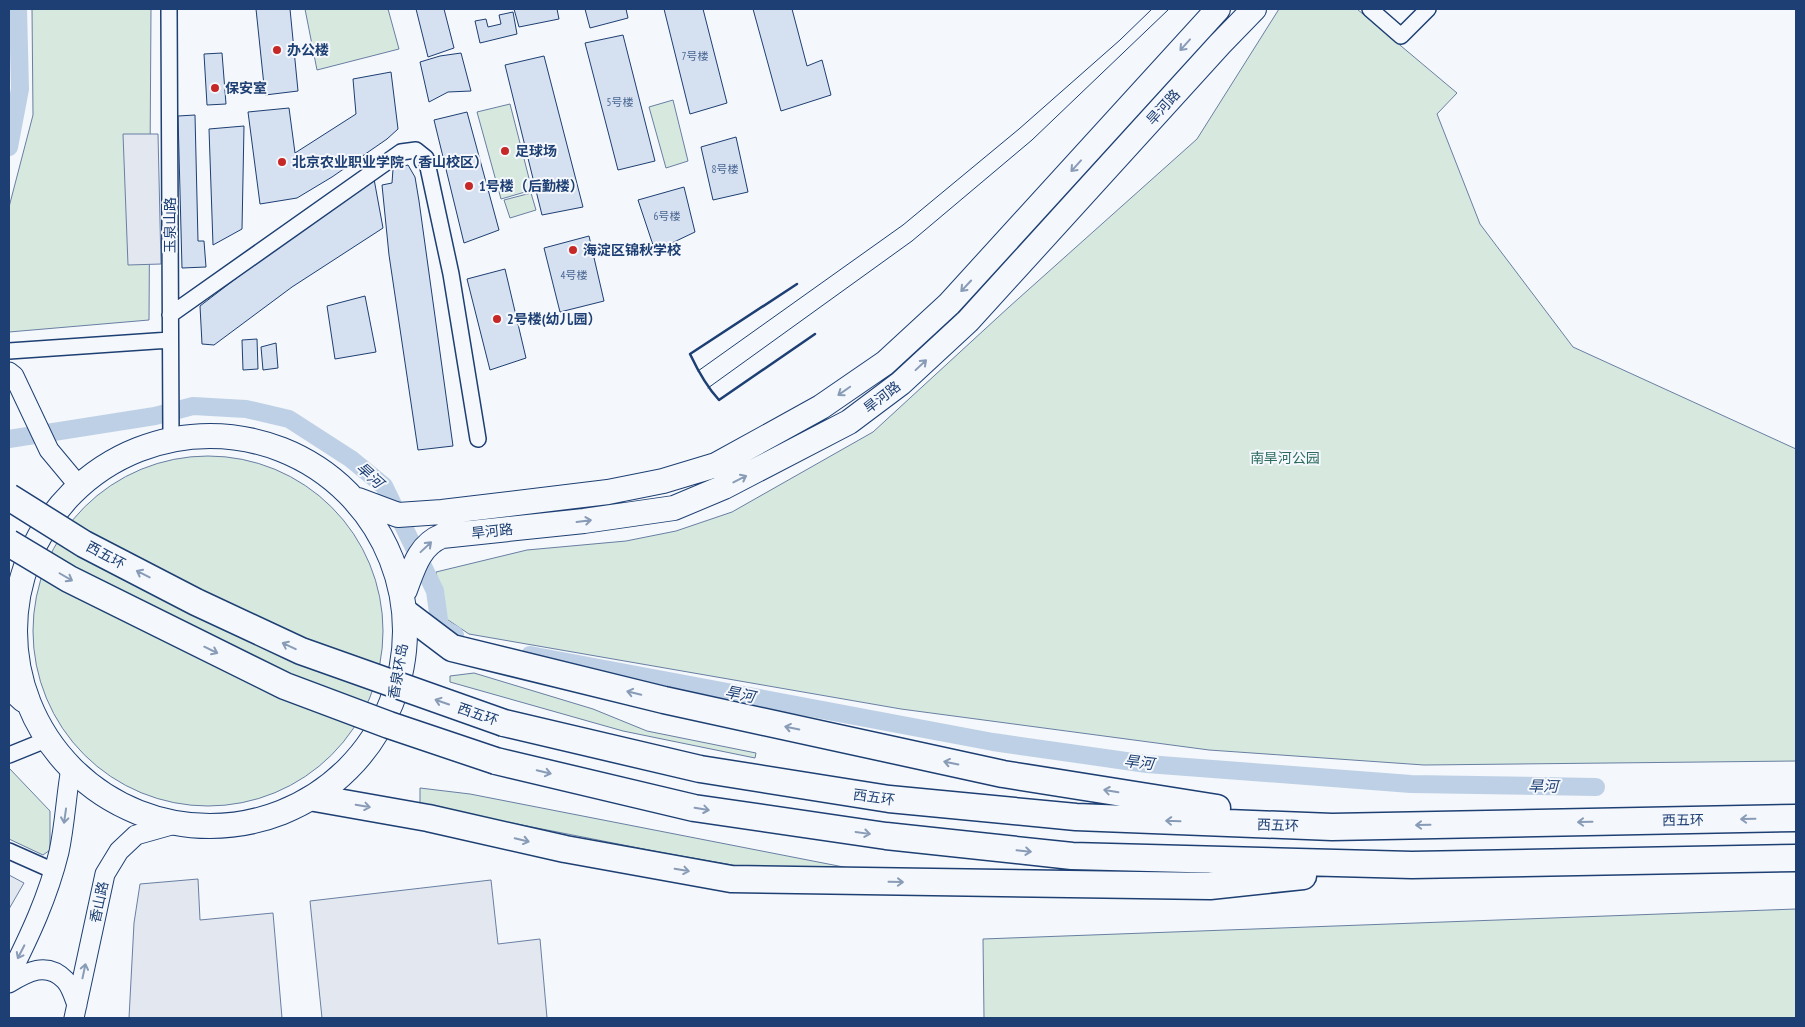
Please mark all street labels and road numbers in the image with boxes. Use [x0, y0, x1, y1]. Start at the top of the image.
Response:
street label: 旱河路 [1142, 85, 1184, 129]
street label: 玉泉山路 [161, 197, 179, 253]
street label: 旱河路 [860, 377, 904, 417]
street label: 旱河路 [470, 520, 514, 542]
street label: 西五环 [83, 537, 129, 573]
street label: 香泉环岛 [384, 642, 412, 700]
street label: 西五环 [455, 699, 501, 729]
street label: 西五环 [852, 785, 896, 809]
street label: 西五环 [1662, 811, 1704, 829]
street label: 西五环 [1257, 815, 1299, 835]
street label: 香山路 [86, 880, 112, 924]

